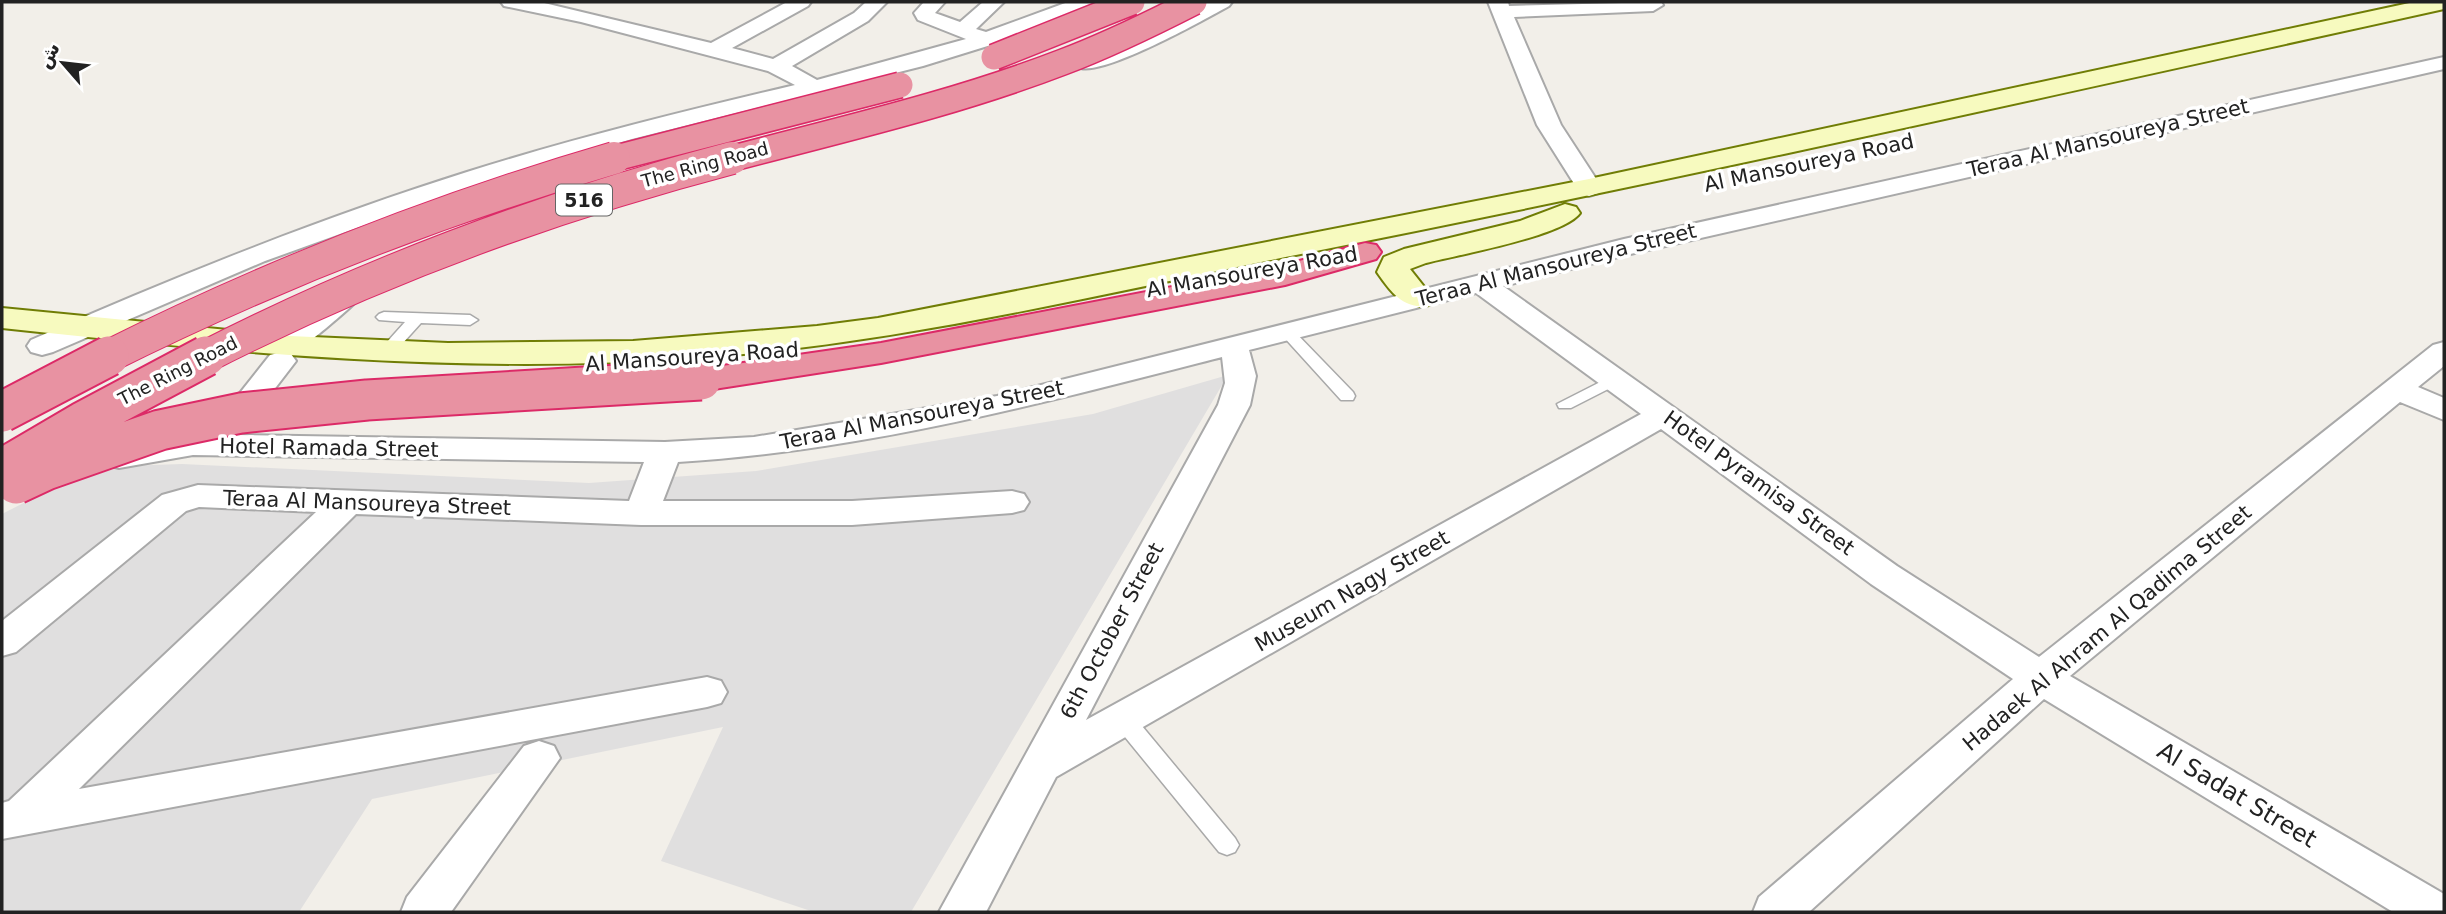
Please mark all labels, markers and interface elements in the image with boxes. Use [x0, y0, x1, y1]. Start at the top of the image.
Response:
north arrow [28, 28, 98, 98]
text: ش [32, 38, 65, 72]
street label: Teraa Al Mansoureya Street [1964, 94, 2251, 182]
street label: Al Mansoureya Road [1702, 129, 1916, 197]
street label: The Ring Road [638, 137, 771, 192]
road number: 516 [556, 184, 612, 216]
street label: Teraa Al Mansoureya Street [1412, 218, 1699, 312]
street label: Al Mansoureya Road [1145, 242, 1359, 302]
street label: The Ring Road [114, 332, 241, 410]
street label: Al Mansoureya Road [584, 338, 800, 376]
street label: Teraa Al Mansoureya Street [777, 376, 1066, 454]
street label: Hotel Pyramisa Street [1659, 406, 1859, 560]
street label: Hotel Ramada Street [219, 434, 439, 462]
street label: Teraa Al Mansoureya Street [221, 486, 512, 520]
street label: Hadaek Al Ahram Al Qadima Street [1958, 500, 2256, 756]
street label: Museum Nagy Street [1250, 525, 1454, 657]
street label: 6th October Street [1055, 539, 1169, 723]
street label: Al Sadat Street [2152, 737, 2322, 853]

